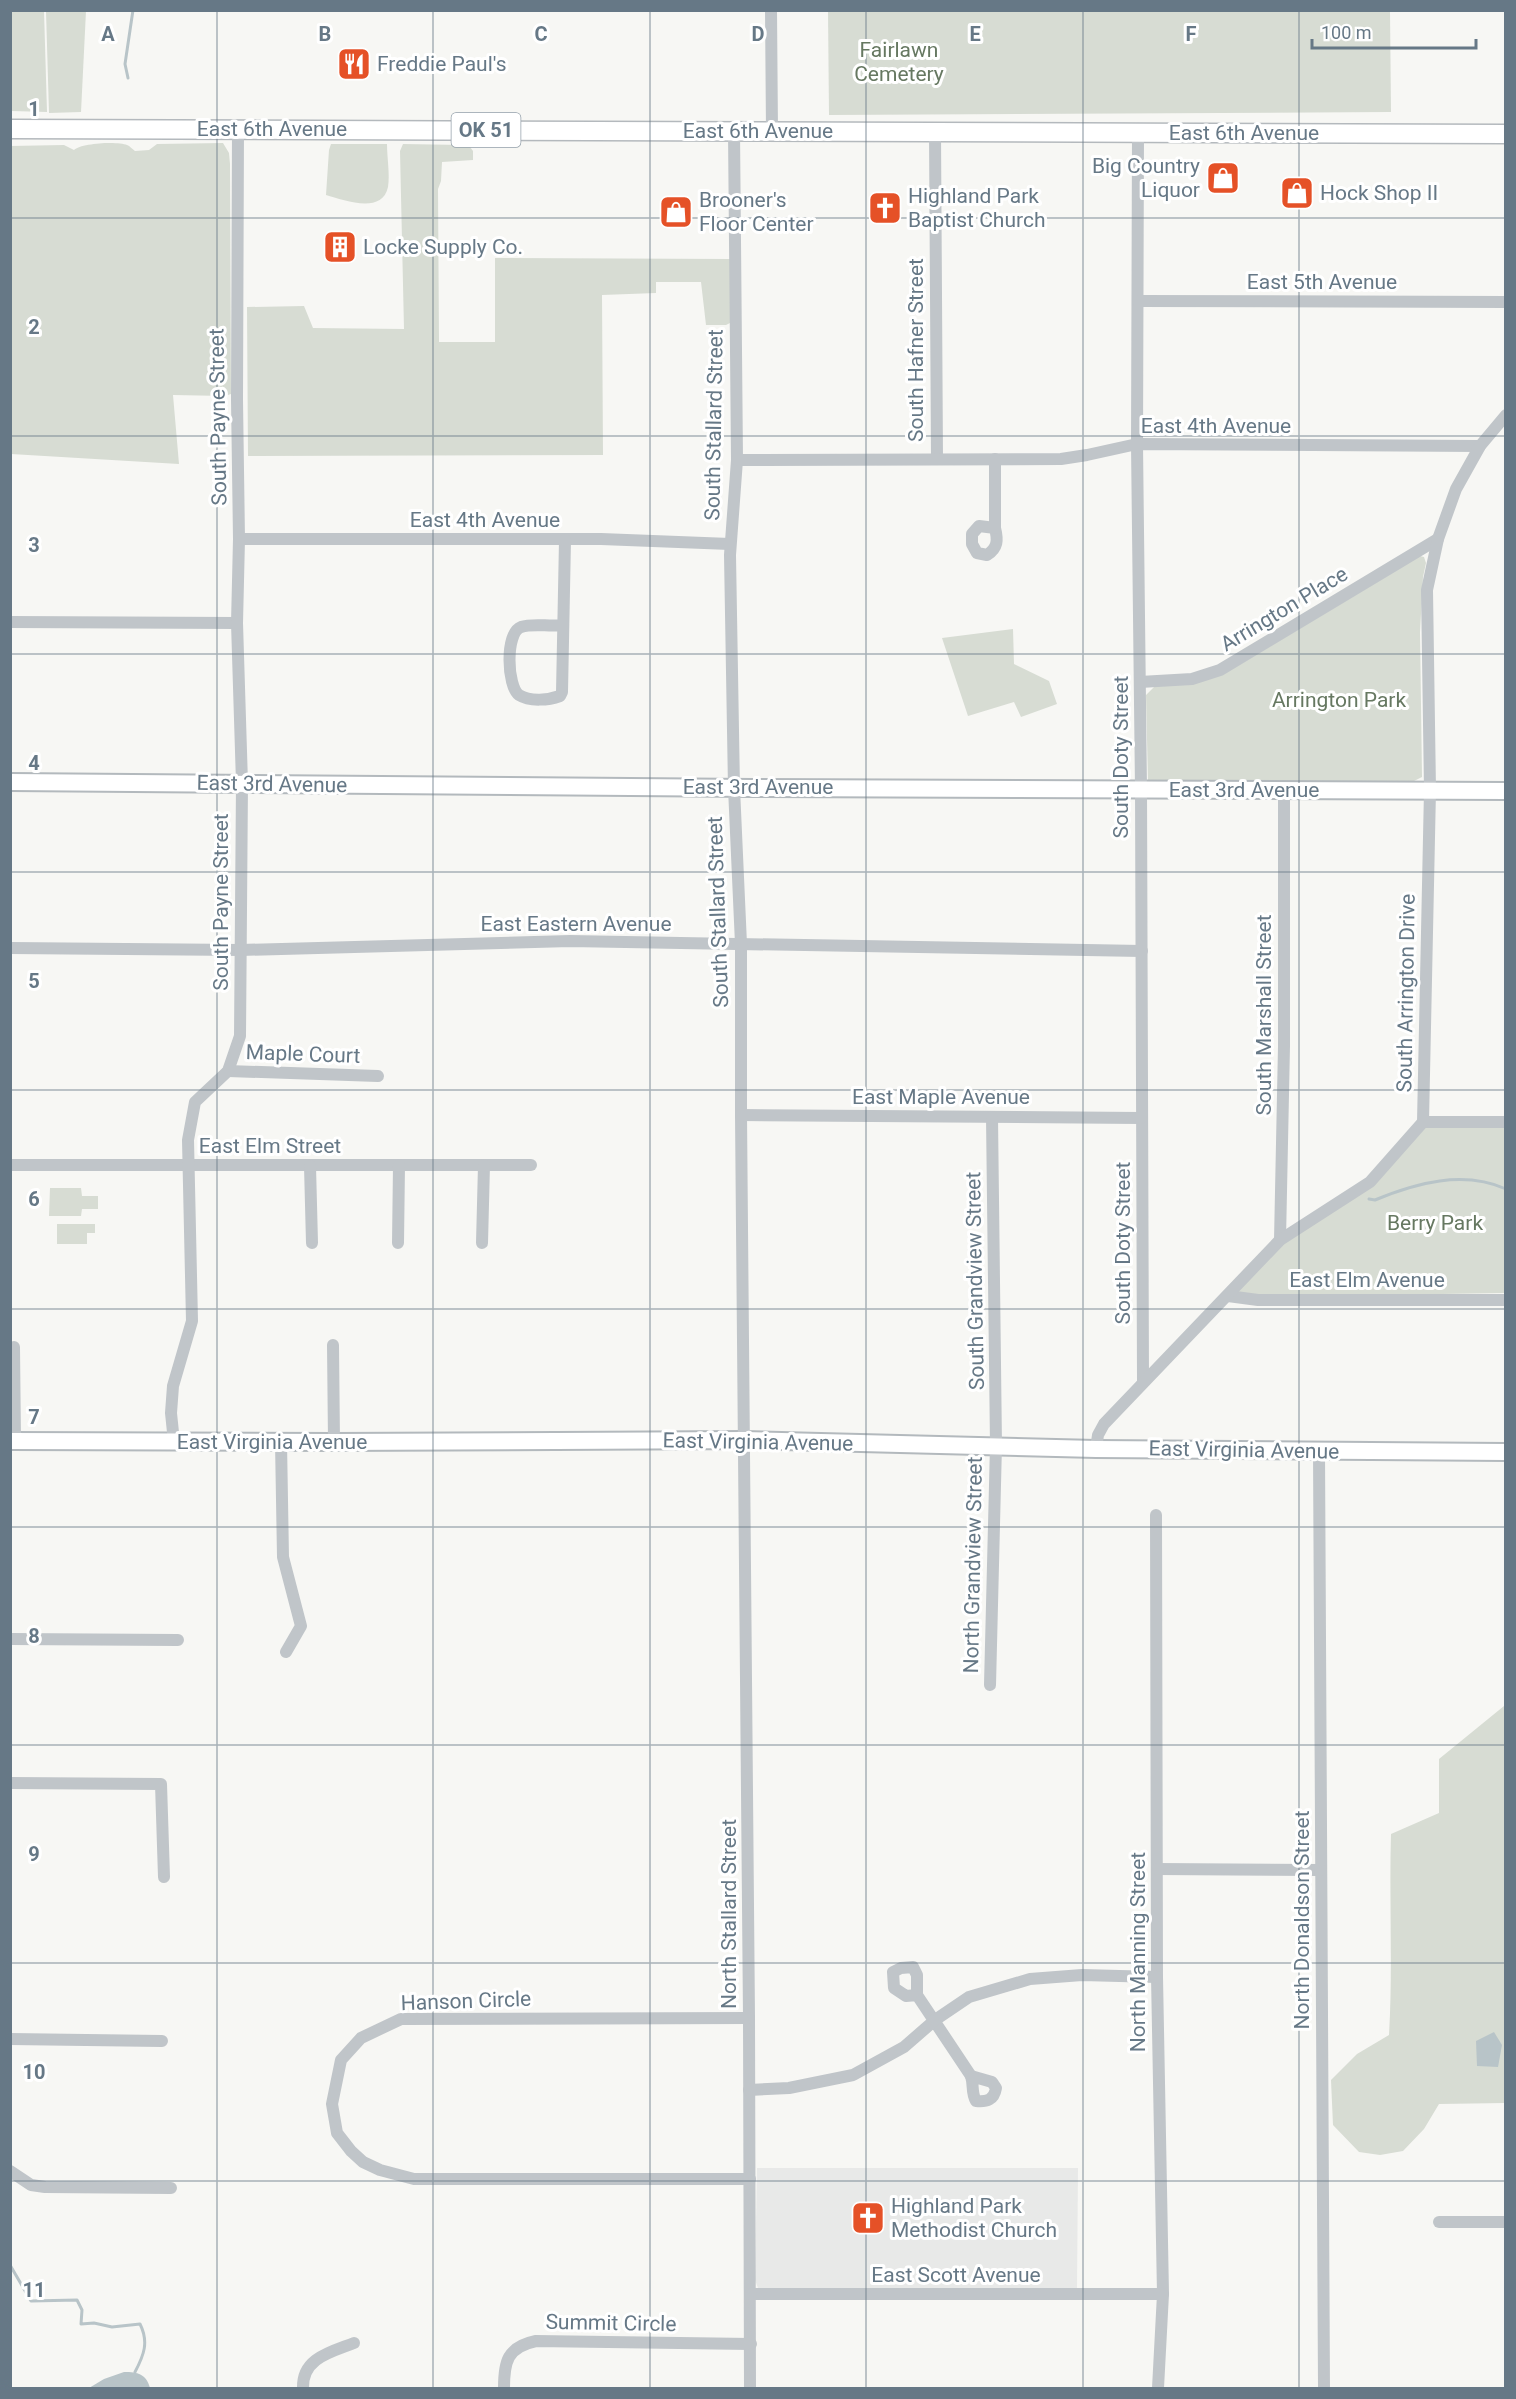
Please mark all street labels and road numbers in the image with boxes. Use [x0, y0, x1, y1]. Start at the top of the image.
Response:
road number: OK 51 [452, 113, 520, 147]
street label: East 6th Avenue [197, 117, 347, 141]
street label: East 6th Avenue [683, 119, 833, 143]
street label: East 6th Avenue [1169, 121, 1319, 145]
street label: South Hafner Street [904, 258, 928, 442]
street label: East 5th Avenue [1247, 270, 1397, 294]
street label: South Payne Street [204, 328, 232, 506]
street label: South Stallard Street [700, 329, 728, 521]
street label: East 4th Avenue [1141, 414, 1291, 438]
street label: East 4th Avenue [410, 508, 560, 532]
street label: Arrington Place [1216, 562, 1352, 656]
street label: South Doty Street [1109, 675, 1133, 838]
street label: East 3rd Avenue [196, 771, 348, 797]
street label: East 3rd Avenue [683, 775, 833, 799]
street label: East 3rd Avenue [1169, 778, 1319, 802]
street label: South Payne Street [209, 813, 233, 991]
street label: South Stallard Street [703, 816, 733, 1008]
street label: South Arrington Drive [1392, 893, 1420, 1093]
street label: East Eastern Avenue [480, 912, 672, 936]
street label: South Marshall Street [1252, 914, 1276, 1116]
street label: Maple Court [245, 1040, 361, 1068]
street label: East Maple Avenue [852, 1085, 1030, 1109]
street label: East Elm Street [199, 1134, 341, 1158]
street label: South Doty Street [1111, 1161, 1135, 1324]
street label: South Grandview Street [961, 1172, 989, 1390]
street label: East Elm Avenue [1289, 1268, 1445, 1292]
street label: East Virginia Avenue [663, 1428, 853, 1456]
street label: East Virginia Avenue [177, 1430, 367, 1454]
street label: East Virginia Avenue [1149, 1436, 1339, 1464]
street label: North Grandview Street [959, 1456, 987, 1674]
street label: North Donaldson Street [1290, 1810, 1314, 2029]
street label: North Stallard Street [717, 1819, 741, 2009]
street label: North Manning Street [1126, 1852, 1150, 2052]
street label: Hanson Circle [400, 1987, 532, 2015]
street label: East Scott Avenue [871, 2263, 1041, 2287]
street label: Summit Circle [545, 2310, 677, 2336]

